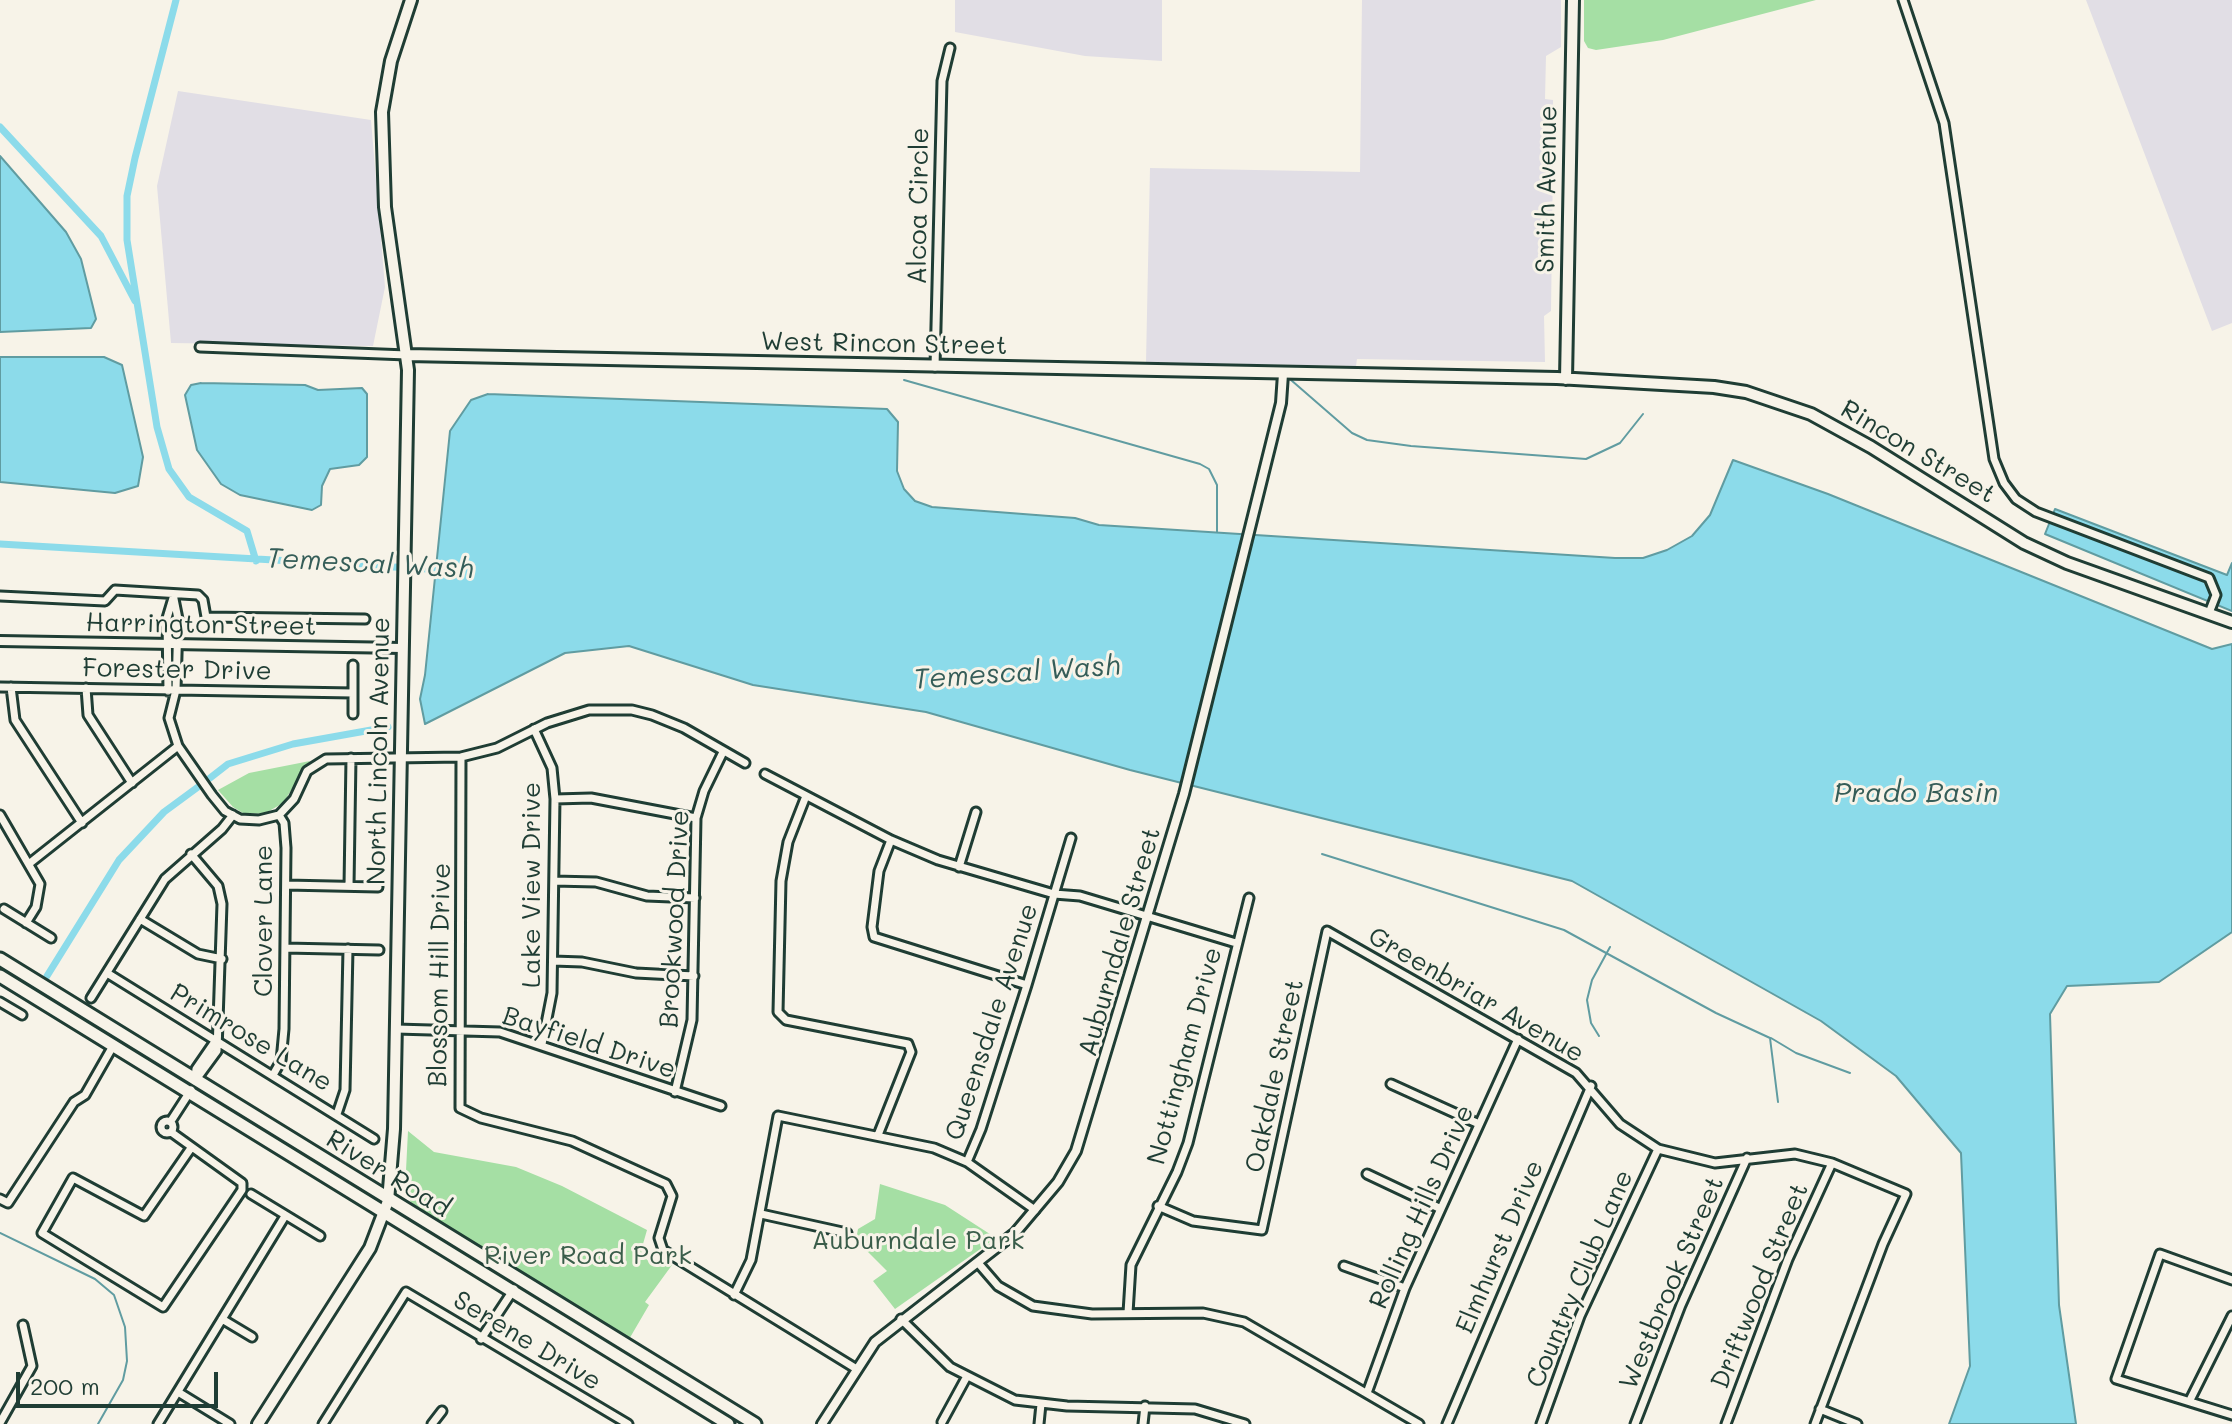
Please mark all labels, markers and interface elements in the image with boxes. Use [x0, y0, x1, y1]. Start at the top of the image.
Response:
street label: Smith Avenue [1530, 105, 1564, 273]
street label: Alcoa Circle [902, 127, 936, 285]
street label: West Rincon Street [760, 326, 1008, 362]
street label: Rincon Street [1835, 394, 2001, 510]
water label: Temescal Wash [266, 542, 474, 586]
street label: Harrington Street [85, 607, 317, 643]
street label: North Lincoln Avenue [361, 617, 397, 885]
water label: Temescal Wash [912, 649, 1122, 697]
street label: Forester Drive [82, 653, 272, 687]
water label: Prado Basin [1834, 776, 1998, 810]
street label: Lake View Drive [516, 782, 548, 988]
street label: Brookwood Drive [654, 809, 696, 1029]
street label: Auburndale Street [1072, 824, 1168, 1060]
street label: Clover Lane [248, 845, 280, 997]
street label: Blossom Hill Drive [422, 863, 458, 1087]
street label: Queensdale Avenue [939, 900, 1045, 1144]
street label: Greenbriar Avenue [1363, 920, 1589, 1070]
street label: Nottingham Drive [1141, 944, 1229, 1168]
street label: Oakdale Street [1239, 976, 1311, 1176]
street label: Primrose Lane [164, 977, 338, 1099]
street label: Bayfield Drive [499, 1000, 679, 1086]
street label: Rolling Hills Drive [1363, 1100, 1481, 1314]
street label: River Road [320, 1124, 456, 1224]
street label: Elmhurst Drive [1449, 1156, 1551, 1338]
street label: Country Club Lane [1520, 1165, 1640, 1393]
street label: Westbrook Street [1613, 1172, 1731, 1394]
street label: Driftwood Street [1705, 1179, 1815, 1393]
park label: Auburndale Park [811, 1225, 1025, 1257]
park label: River Road Park [484, 1240, 692, 1272]
street label: Serene Drive [447, 1285, 607, 1397]
scale bar [20, 1356, 222, 1406]
text: 200 m [30, 1370, 100, 1401]

